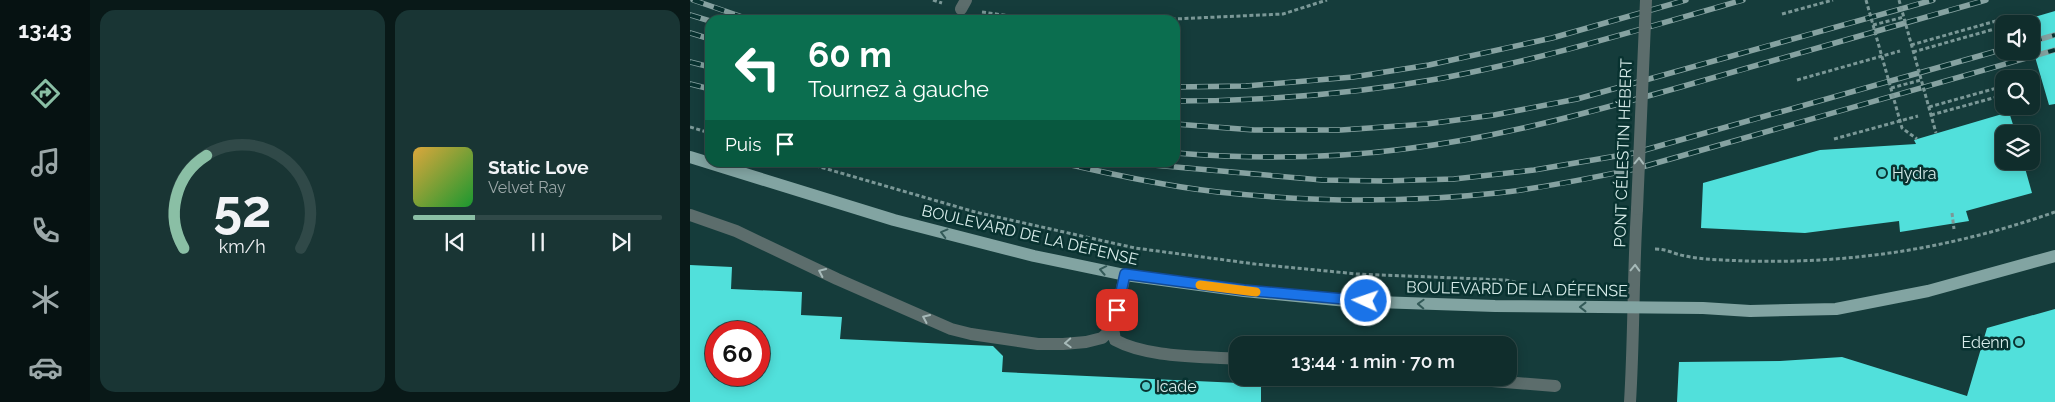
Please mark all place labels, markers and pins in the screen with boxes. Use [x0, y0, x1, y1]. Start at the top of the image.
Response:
place label: Hydra [1892, 164, 1936, 183]
marker: Hydra [1876, 167, 1888, 179]
pin [1096, 289, 1138, 331]
place label: Edenn [1961, 333, 2009, 352]
marker: Edenn [2013, 336, 2025, 348]
place label: Icade [1156, 377, 1197, 396]
marker: Icade [1140, 380, 1152, 392]

